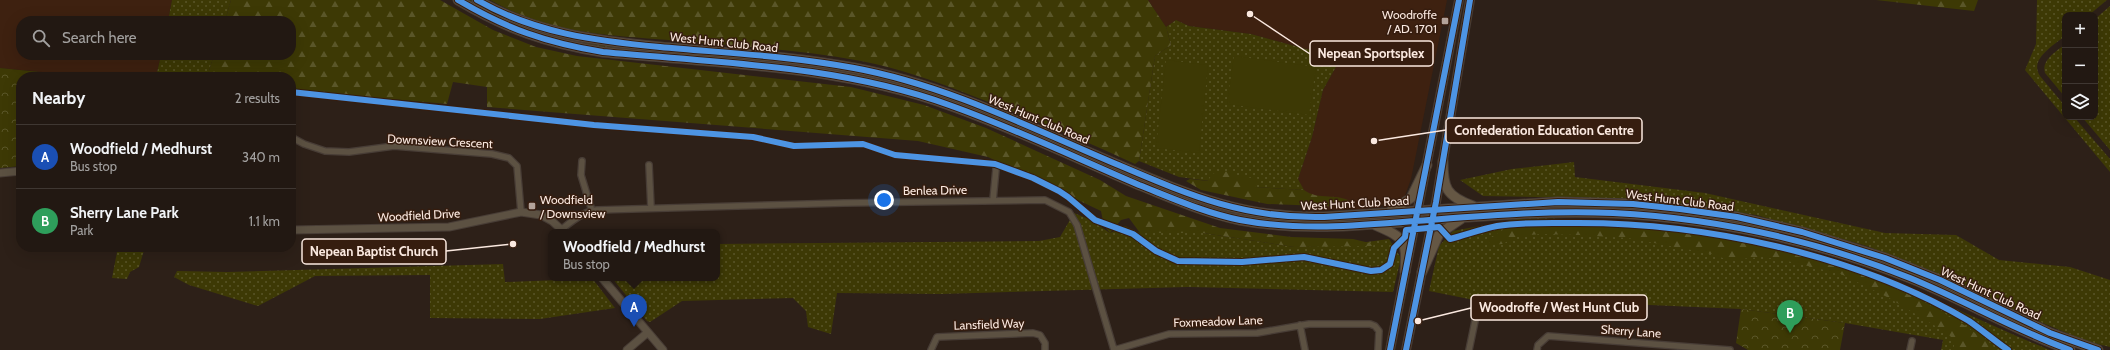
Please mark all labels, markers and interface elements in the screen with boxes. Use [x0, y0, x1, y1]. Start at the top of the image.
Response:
place label: Woodroffe / AD. 1701 [1382, 7, 1437, 36]
map controls [2062, 12, 2098, 120]
button: + [2062, 12, 2098, 48]
search box [16, 16, 296, 60]
marker: Woodroffe / AD. 1701 [1440, 16, 1450, 26]
icon: search [30, 27, 52, 49]
text: Search here [62, 29, 137, 47]
street label: West Hunt Club Road [669, 29, 779, 55]
callout: Nepean Sportsplex [1310, 41, 1433, 66]
text: Nepean Sportsplex [1318, 45, 1425, 61]
button: − [2062, 48, 2098, 84]
button: layers [2062, 84, 2098, 120]
text: Nearby [32, 88, 85, 108]
text: 2 results [235, 90, 280, 106]
street label: West Hunt Club Road [986, 91, 1092, 147]
callout: Confederation Education Centre [1446, 118, 1642, 143]
text: Confederation Education Centre [1454, 122, 1634, 138]
street label: Downsview Crescent [387, 131, 493, 151]
text: Woodfield / Medhurst [70, 140, 212, 158]
text: A [41, 149, 49, 165]
text: 340 m [242, 149, 280, 165]
text: Bus stop [70, 158, 117, 174]
street label: Benlea Drive [903, 182, 967, 198]
street label: West Hunt Club Road [1625, 186, 1735, 214]
your location [874, 190, 894, 210]
place label: Woodfield / Downsview [539, 192, 606, 221]
street label: West Hunt Club Road [1300, 193, 1410, 213]
marker: Woodfield / Downsview [527, 201, 537, 211]
text: Sherry Lane Park [70, 204, 179, 222]
street label: Woodfield Drive [377, 205, 461, 225]
text: B [41, 213, 49, 229]
text: 1.1 km [249, 213, 280, 229]
text: Park [70, 222, 93, 238]
popup [548, 229, 720, 281]
text: Woodfield / Medhurst [563, 238, 705, 256]
callout: Nepean Baptist Church [302, 239, 446, 264]
text: Nepean Baptist Church [310, 243, 438, 259]
text: Bus stop [563, 256, 610, 272]
street label: West Hunt Club Road [1939, 263, 2043, 323]
pin: A [621, 294, 647, 327]
callout: Woodroffe / West Hunt Club [1471, 295, 1647, 320]
text: Woodroffe / West Hunt Club [1479, 299, 1640, 315]
pin: B [1777, 300, 1803, 333]
street label: Foxmeadow Lane [1173, 312, 1263, 330]
street label: Lansfield Way [953, 315, 1025, 333]
street label: Sherry Lane [1600, 321, 1662, 341]

